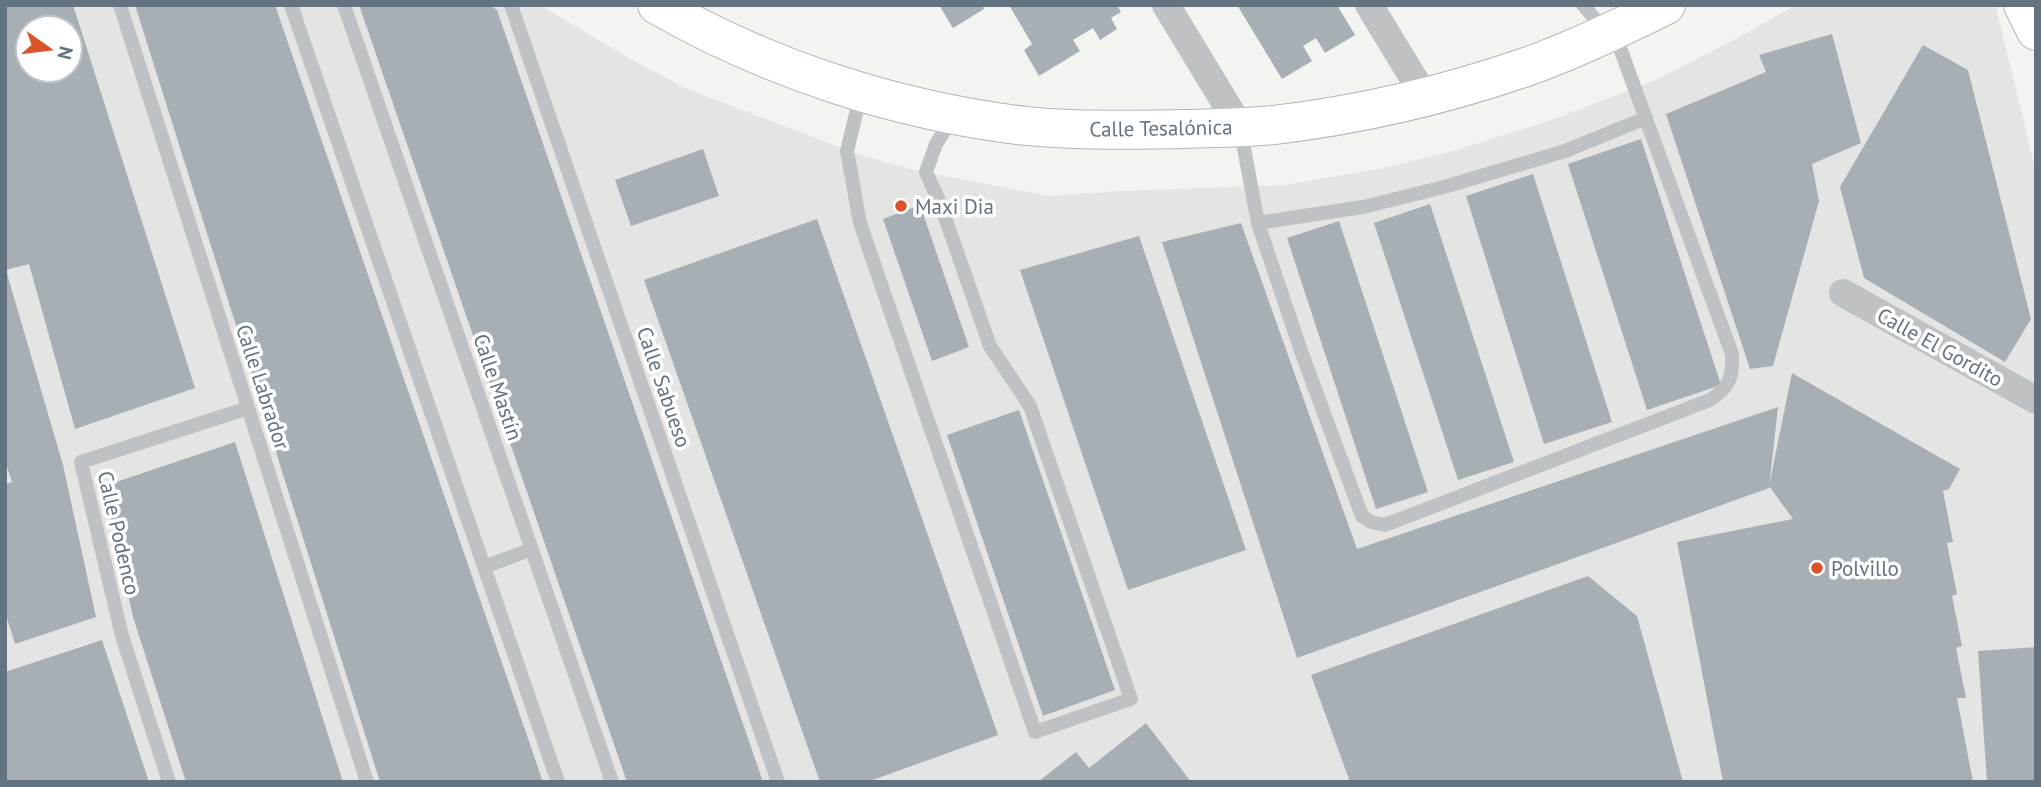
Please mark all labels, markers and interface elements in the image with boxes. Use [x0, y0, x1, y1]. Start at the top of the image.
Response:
north arrow [14, 14, 84, 84]
text: N [52, 44, 79, 62]
street label: Calle Tesalónica [1089, 113, 1233, 143]
place label: Maxi Dia [915, 193, 994, 220]
marker: Maxi Dia [893, 198, 909, 214]
street label: Calle El Gordito [1872, 301, 2008, 393]
street label: Calle Labrador [230, 321, 296, 453]
street label: Calle Sabueso [631, 323, 697, 451]
street label: Calle Mastín [467, 330, 529, 444]
street label: Calle Podenco [92, 468, 146, 598]
place label: Polvillo [1831, 555, 1899, 582]
marker: Polvillo [1809, 560, 1825, 576]

